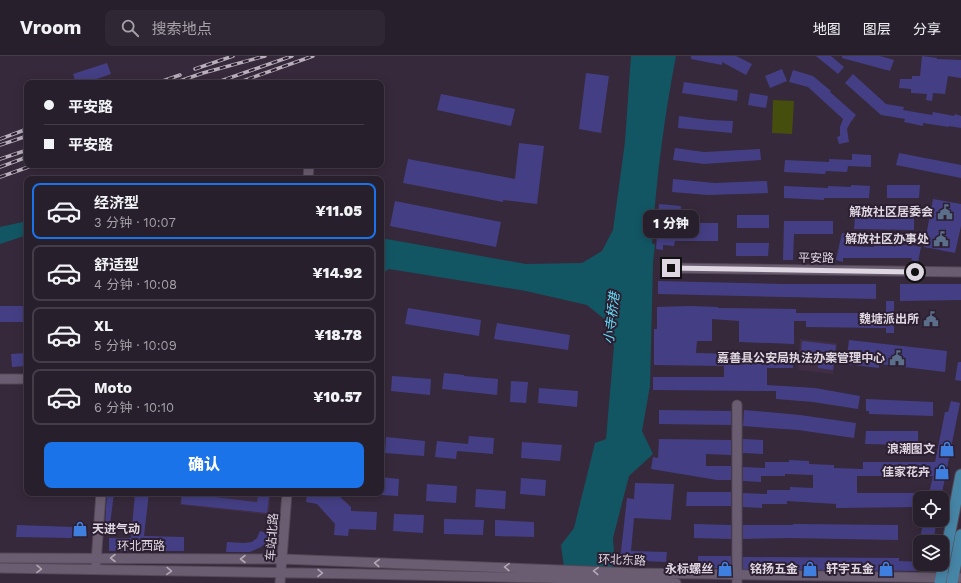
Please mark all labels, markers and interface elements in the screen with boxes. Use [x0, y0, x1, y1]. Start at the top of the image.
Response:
search box [105, 10, 385, 46]
text: Vroom [20, 16, 81, 39]
icon: search [119, 17, 141, 39]
text: 搜索地点 [151, 20, 211, 38]
text: 地图 [813, 21, 841, 37]
text: 图层 [863, 21, 891, 37]
text: 分享 [913, 21, 941, 37]
text: 平安路 [68, 98, 113, 116]
text: 平安路 [68, 136, 113, 154]
icon: car [46, 193, 82, 229]
text: 经济型 [94, 194, 139, 212]
text: ¥11.05 [316, 202, 362, 220]
public building icon: 解放社区居委会 [936, 203, 954, 221]
place label: 解放社区居委会 [849, 205, 933, 219]
callout: 1 分钟 [643, 210, 699, 238]
text: 3 分钟 · 10:07 [94, 215, 176, 230]
text: 1 分钟 [653, 216, 689, 231]
public building icon: 解放社区办事处 [932, 230, 950, 248]
place label: 解放社区办事处 [845, 232, 929, 246]
street label: 平安路 [798, 251, 834, 265]
icon: car [46, 255, 82, 291]
text: 舒适型 [94, 256, 139, 274]
route end [662, 259, 680, 277]
route start [906, 263, 924, 281]
text: ¥14.92 [312, 264, 362, 282]
text: 4 分钟 · 10:08 [94, 277, 177, 292]
water label: 小寺桥港 [601, 289, 622, 345]
public building icon: 魏塘派出所 [922, 310, 940, 328]
place label: 魏塘派出所 [859, 312, 919, 326]
icon: car [46, 317, 82, 353]
text: XL [94, 317, 113, 335]
text: ¥18.78 [314, 326, 362, 344]
text: 5 分钟 · 10:09 [94, 338, 177, 353]
public building icon: 嘉善县公安局执法办案管理中心 [888, 349, 906, 367]
place label: 嘉善县公安局执法办案管理中心 [717, 351, 885, 365]
icon: car [46, 379, 82, 415]
text: Moto [94, 379, 132, 397]
text: ¥10.57 [313, 388, 362, 406]
text: 6 分钟 · 10:10 [94, 400, 174, 415]
shop icon: 浪潮图文 [938, 440, 956, 458]
button: 确认 [44, 442, 364, 488]
place label: 浪潮图文 [887, 442, 935, 456]
shop icon: 佳家花卉 [933, 463, 951, 481]
place label: 佳家花卉 [882, 465, 930, 479]
map controls [913, 491, 949, 571]
button: locate [913, 491, 949, 527]
street label: 车站北路 [263, 513, 281, 561]
shop icon: 天进气动 [71, 520, 89, 538]
place label: 天进气动 [92, 522, 140, 536]
button: layers [913, 535, 949, 571]
street label: 环北西路 [117, 539, 165, 553]
street label: 环北东路 [598, 552, 646, 568]
one-way arrow [110, 554, 116, 562]
one-way arrow [240, 555, 246, 563]
one-way arrow [374, 558, 380, 567]
shop icon: 永标螺丝 [716, 560, 734, 578]
shop icon: 铭扬五金 [801, 560, 819, 578]
shop icon: 轩宇五金 [877, 560, 895, 578]
place label: 永标螺丝 [665, 562, 713, 576]
place label: 铭扬五金 [750, 562, 798, 576]
place label: 轩宇五金 [826, 562, 874, 576]
one-way arrow [504, 563, 510, 571]
one-way arrow [36, 564, 42, 573]
one-way arrow [166, 567, 172, 575]
one-way arrow [593, 567, 599, 575]
one-way arrow [317, 569, 323, 577]

